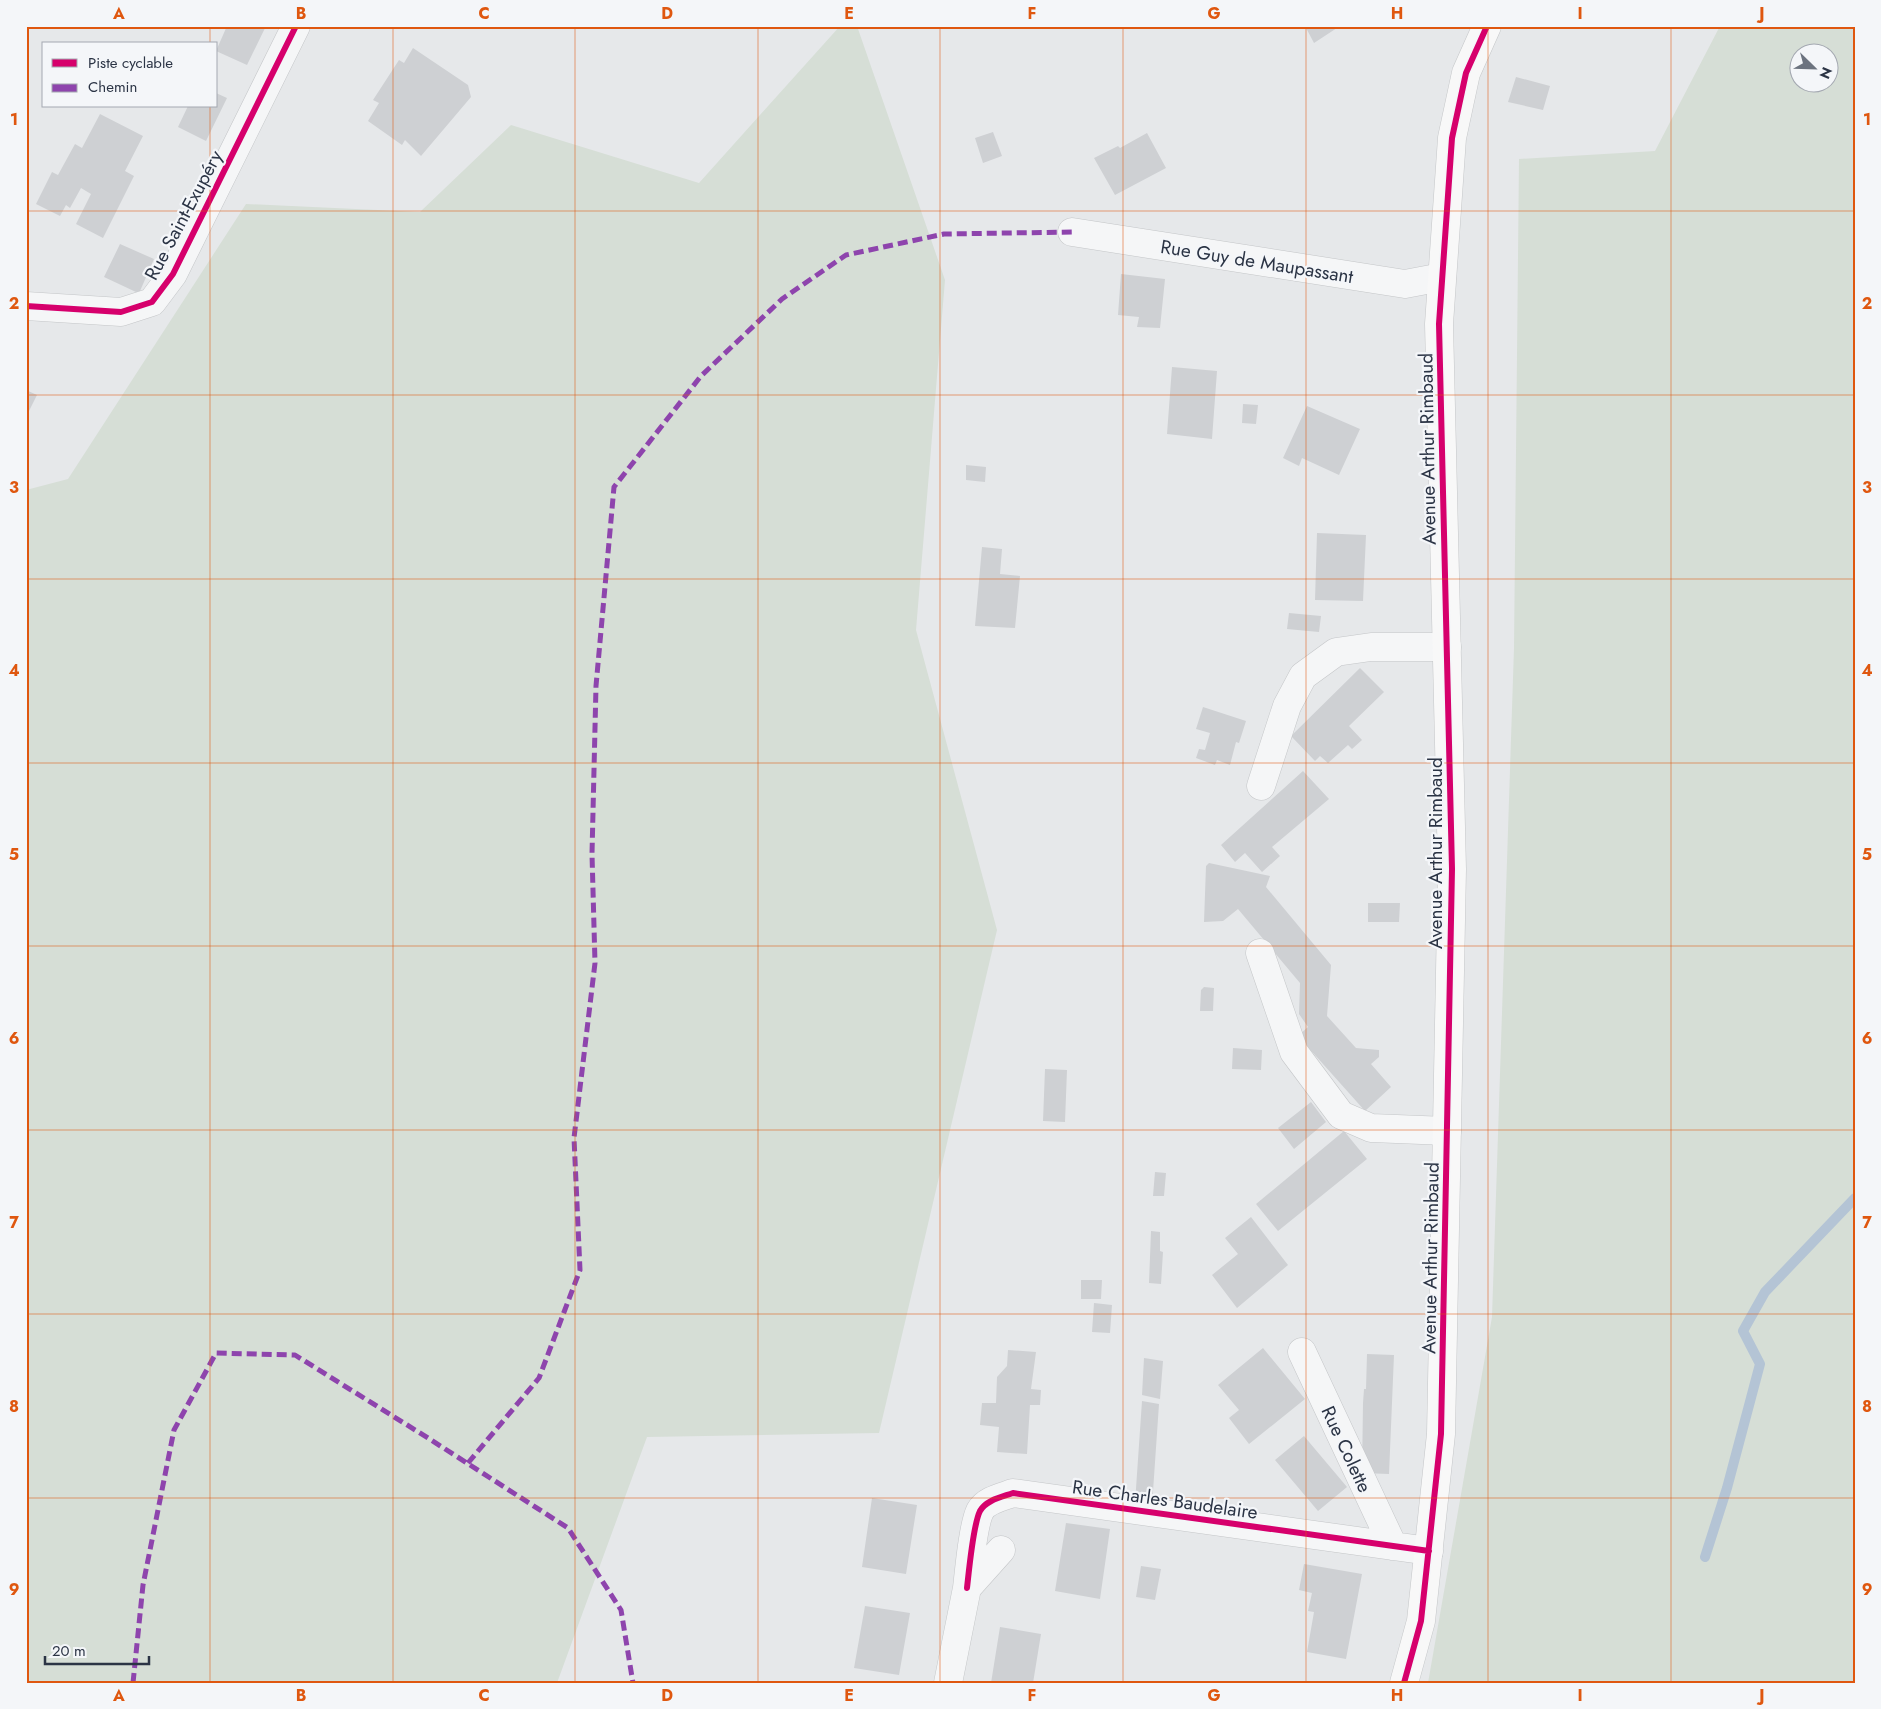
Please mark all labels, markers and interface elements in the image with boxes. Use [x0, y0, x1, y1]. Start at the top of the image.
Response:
text: A [112, 2, 125, 25]
text: B [296, 2, 306, 25]
text: C [478, 2, 490, 25]
text: D [661, 2, 673, 25]
text: E [844, 2, 854, 25]
text: F [1028, 2, 1036, 25]
text: G [1207, 2, 1221, 25]
text: H [1391, 2, 1403, 25]
text: I [1577, 2, 1583, 25]
text: J [1756, 2, 1765, 25]
legend [42, 42, 218, 108]
north arrow [1788, 42, 1838, 92]
text: Piste cyclable [88, 52, 173, 74]
text: N [1815, 64, 1837, 82]
text: Chemin [88, 76, 137, 98]
text: 1 [10, 108, 18, 131]
text: 1 [1863, 108, 1871, 131]
street label: Rue Saint-Exupéry [138, 145, 229, 285]
street label: Rue Guy de Maupassant [1159, 233, 1356, 290]
text: 2 [9, 292, 19, 315]
text: 2 [1862, 292, 1872, 315]
street label: Avenue Arthur Rimbaud [1412, 353, 1443, 545]
text: 3 [9, 476, 19, 499]
text: 3 [1862, 476, 1872, 499]
text: 4 [8, 659, 20, 682]
text: 4 [1861, 659, 1873, 682]
street label: Avenue Arthur Rimbaud [1422, 757, 1449, 949]
text: 5 [9, 843, 19, 866]
text: 5 [1862, 843, 1872, 866]
text: 6 [9, 1027, 19, 1050]
text: 6 [1862, 1027, 1872, 1050]
street label: Avenue Arthur Rimbaud [1415, 1162, 1446, 1354]
text: 7 [9, 1211, 19, 1234]
text: 7 [1862, 1211, 1872, 1234]
text: 8 [9, 1395, 19, 1418]
text: 8 [1862, 1395, 1872, 1418]
street label: Rue Colette [1315, 1402, 1378, 1497]
street label: Rue Charles Baudelaire [1070, 1473, 1260, 1526]
text: 9 [9, 1578, 19, 1601]
text: 9 [1862, 1578, 1872, 1601]
scale bar [45, 1634, 149, 1666]
text: 20 m [52, 1640, 86, 1662]
text: A [112, 1684, 125, 1707]
text: B [296, 1684, 306, 1707]
text: C [478, 1684, 490, 1707]
text: D [661, 1684, 673, 1707]
text: E [844, 1684, 854, 1707]
text: F [1028, 1684, 1036, 1707]
text: G [1207, 1684, 1221, 1707]
text: H [1391, 1684, 1403, 1707]
text: I [1577, 1684, 1583, 1707]
text: J [1756, 1684, 1765, 1707]

